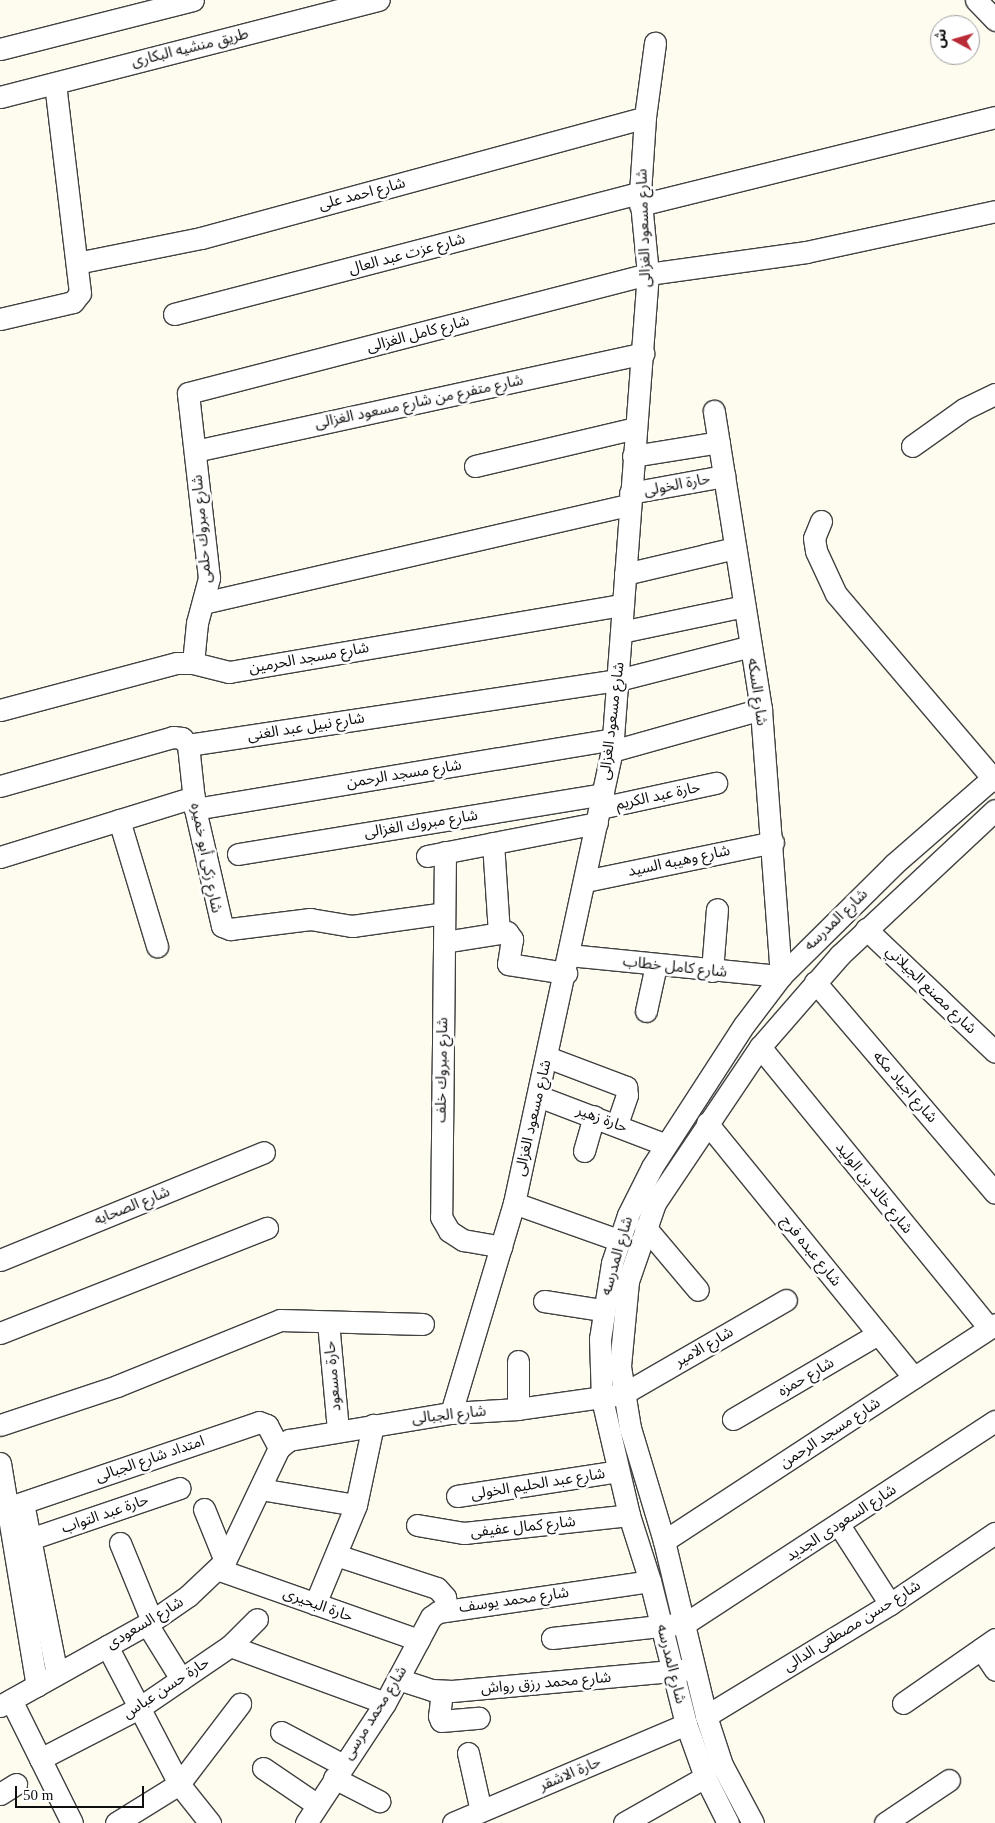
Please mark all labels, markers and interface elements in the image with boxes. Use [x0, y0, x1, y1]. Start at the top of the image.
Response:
north arrow [930, 15, 980, 65]
street label: طريق منشيه البكارى [130, 25, 250, 71]
text: ش [932, 28, 949, 49]
street label: شارع مسعود الغزالى [633, 168, 655, 288]
street label: شارع احمد على [317, 174, 407, 214]
street label: شارع عزت عبد العال [347, 230, 467, 278]
street label: شارع كامل الغزالى [365, 312, 471, 356]
street label: شارع متفرع من شارع مسعود الغزالى [313, 371, 525, 433]
street label: حارة الخولى [642, 470, 712, 500]
street label: شارع مبروك حلمى [188, 474, 216, 584]
street label: شارع مسجد الحرمين [248, 639, 370, 677]
street label: شارع السكه [743, 657, 771, 727]
street label: شارع مسعود الغزالى [596, 661, 628, 781]
street label: شارع نبيل عبد الغنى [246, 709, 366, 745]
street label: شارع مسجد الرحمن [345, 756, 463, 792]
street label: حارة عبد الكريم [614, 778, 702, 814]
street label: شارع زكى أبو خميره [187, 801, 225, 915]
street label: شارع مبروك الغزالى [363, 806, 479, 842]
street label: شارع وهيبه السيد [626, 841, 732, 881]
street label: شارع المدرسه [801, 885, 871, 955]
street label: شارع مصنع الجيلاني [882, 942, 980, 1038]
street label: شارع كامل خطاب [622, 953, 728, 981]
street label: شارع مبروك خلف [432, 1017, 452, 1123]
street label: شارع اجياد مكه [869, 1047, 941, 1127]
street label: شارع مسعود الغزالى [511, 1058, 555, 1178]
street label: حارة زهير [574, 1101, 630, 1137]
street label: شارع خالد بن الوليد [832, 1139, 916, 1237]
street label: شارع الصحابه [92, 1183, 172, 1229]
street label: شارع عبده فرج [777, 1212, 845, 1290]
street label: شارع المدرسه [597, 1214, 637, 1298]
street label: شارع الامير [671, 1323, 737, 1371]
street label: حارة مسعود [321, 1340, 345, 1412]
street label: شارع حمزه [775, 1354, 837, 1400]
street label: شارع مسجد الرحمن [776, 1394, 884, 1472]
street label: شارع الجبالى [411, 1402, 487, 1428]
street label: امتداد شارع الجبالى [93, 1432, 207, 1486]
street label: شارع عبد الحليم الخولى [470, 1464, 606, 1504]
street label: شارع السعودى الجديد [782, 1481, 900, 1565]
street label: حارة عبد التواب [59, 1491, 151, 1537]
street label: شارع كمال عفيفى [470, 1513, 576, 1541]
street label: شارع حسن مصطفى الدالى [780, 1576, 924, 1676]
street label: شارع محمد يوسف [458, 1583, 570, 1617]
street label: حارة البحيرى [281, 1584, 355, 1626]
street label: شارع السعودى [103, 1593, 187, 1653]
street label: شارع المدرسه [652, 1622, 690, 1706]
street label: حارة حسن عباس [119, 1653, 213, 1723]
street label: شارع محمد مرسى [339, 1663, 411, 1763]
street label: شارع محمد رزق رواش [480, 1668, 612, 1698]
street label: حارة الاشقر [536, 1753, 604, 1795]
scale bar [18, 1776, 146, 1808]
text: 50 m [23, 1787, 53, 1803]

